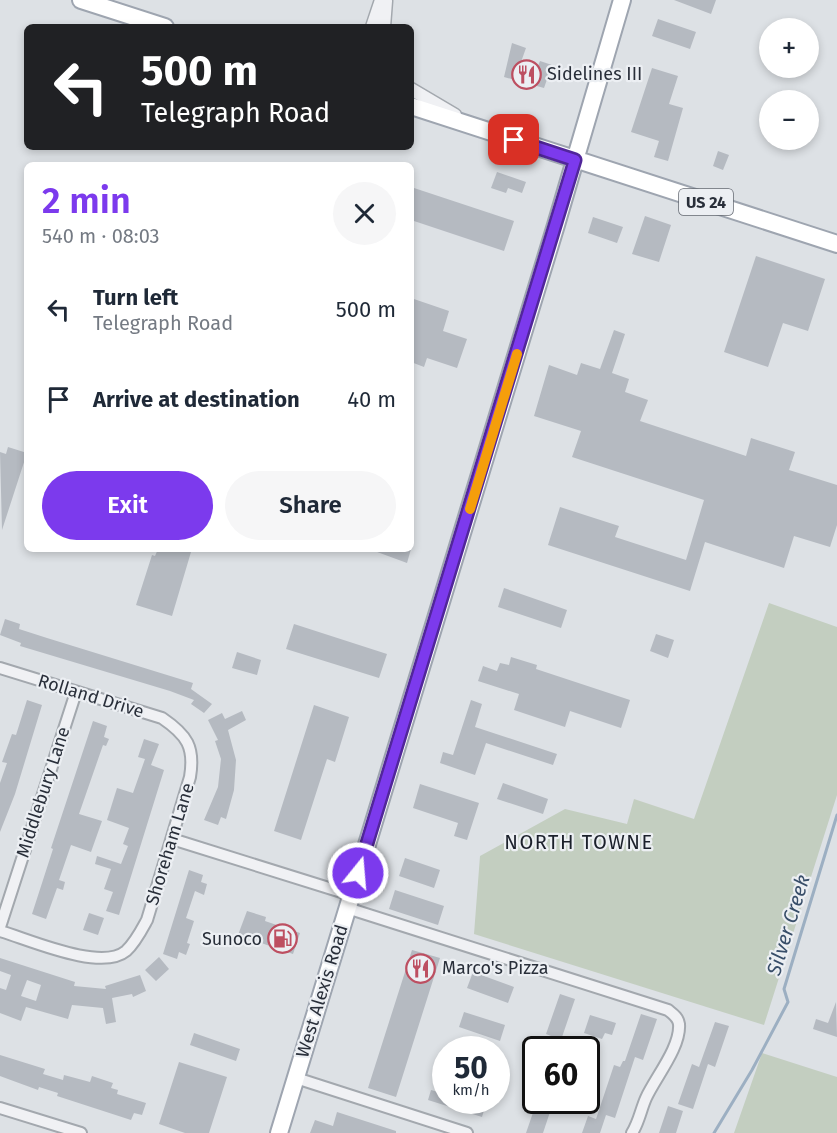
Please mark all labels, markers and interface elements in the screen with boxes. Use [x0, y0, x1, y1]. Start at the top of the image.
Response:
map controls [759, 18, 819, 150]
button: + [759, 18, 819, 78]
text: 500 m [141, 46, 258, 96]
icon: left [42, 48, 120, 126]
restaurant icon: Sidelines III [510, 58, 542, 90]
place label: Sidelines III [547, 63, 642, 85]
button: − [759, 90, 819, 150]
text: Telegraph Road [141, 97, 330, 129]
pin [488, 114, 539, 165]
icon: arrive [497, 123, 530, 156]
text: 2 min [42, 179, 131, 223]
button: close [333, 182, 396, 245]
road number: US 24 [679, 189, 733, 215]
text: 540 m · 08:03 [42, 224, 160, 248]
text: Turn left [93, 284, 178, 311]
icon: left [42, 293, 75, 326]
text: 500 m [336, 296, 396, 323]
text: Telegraph Road [93, 311, 233, 335]
icon: arrive [42, 383, 75, 416]
text: Arrive at destination [93, 386, 300, 413]
text: 40 m [347, 386, 396, 413]
button: Exit [42, 471, 213, 540]
button: Share [225, 471, 396, 540]
street label: Rolland Drive [35, 669, 147, 723]
street label: Middlebury Lane [11, 724, 75, 860]
street label: Shoreham Lane [141, 780, 199, 908]
district label: NORTH TOWNE [504, 830, 654, 854]
position arrow [326, 841, 390, 905]
water label: Silver Creek [761, 872, 815, 979]
street label: West Alexis Road [291, 922, 353, 1060]
fuel station icon: Sunoco [267, 923, 299, 955]
place label: Sunoco [202, 928, 262, 950]
restaurant icon: Marco's Pizza [405, 952, 437, 984]
place label: Marco's Pizza [442, 957, 549, 979]
speed limit sign: 60 [522, 1036, 600, 1114]
text: 50 [454, 1050, 488, 1086]
text: km/h [452, 1081, 490, 1099]

